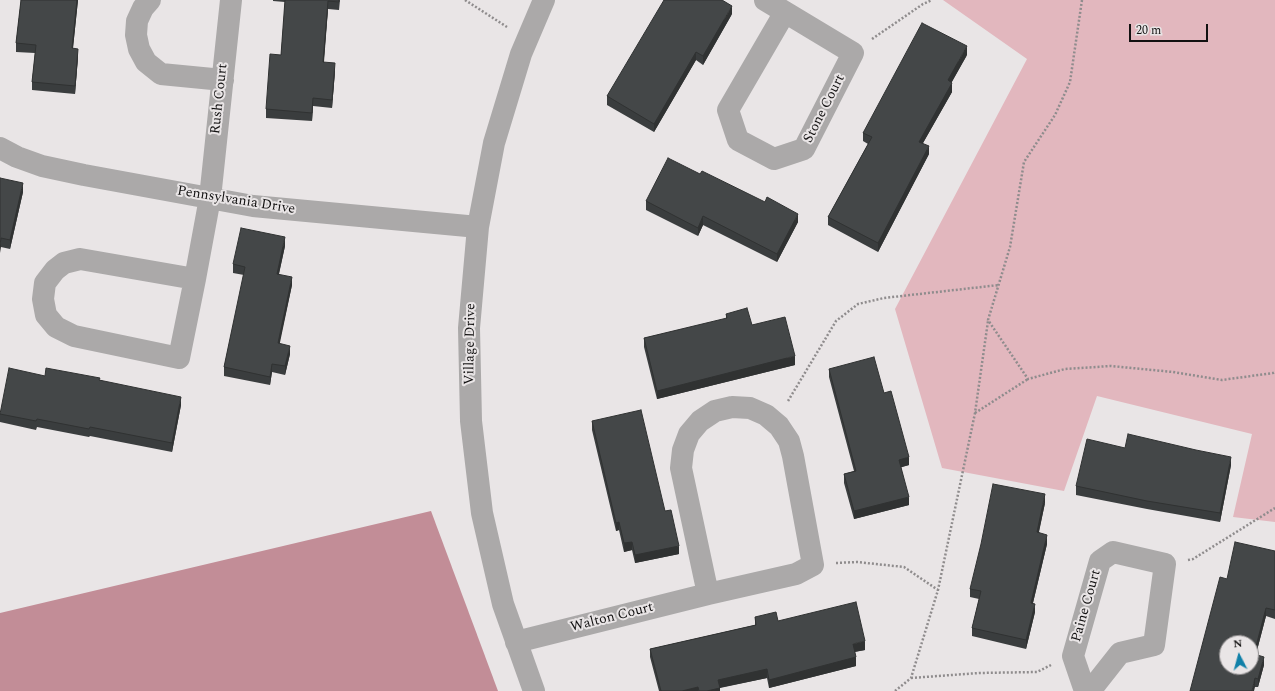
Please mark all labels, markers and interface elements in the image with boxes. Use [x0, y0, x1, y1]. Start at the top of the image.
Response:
scale bar [1131, 16, 1210, 42]
text: 20 m [1136, 21, 1161, 40]
street label: Rush Court [208, 63, 232, 135]
street label: Stone Court [801, 72, 849, 146]
street label: Pennsylvania Drive [176, 183, 296, 219]
street label: Village Drive [462, 303, 480, 385]
street label: Paine Court [1069, 568, 1105, 644]
street label: Walton Court [569, 600, 655, 636]
north arrow [1219, 635, 1259, 675]
text: N [1232, 635, 1243, 652]

